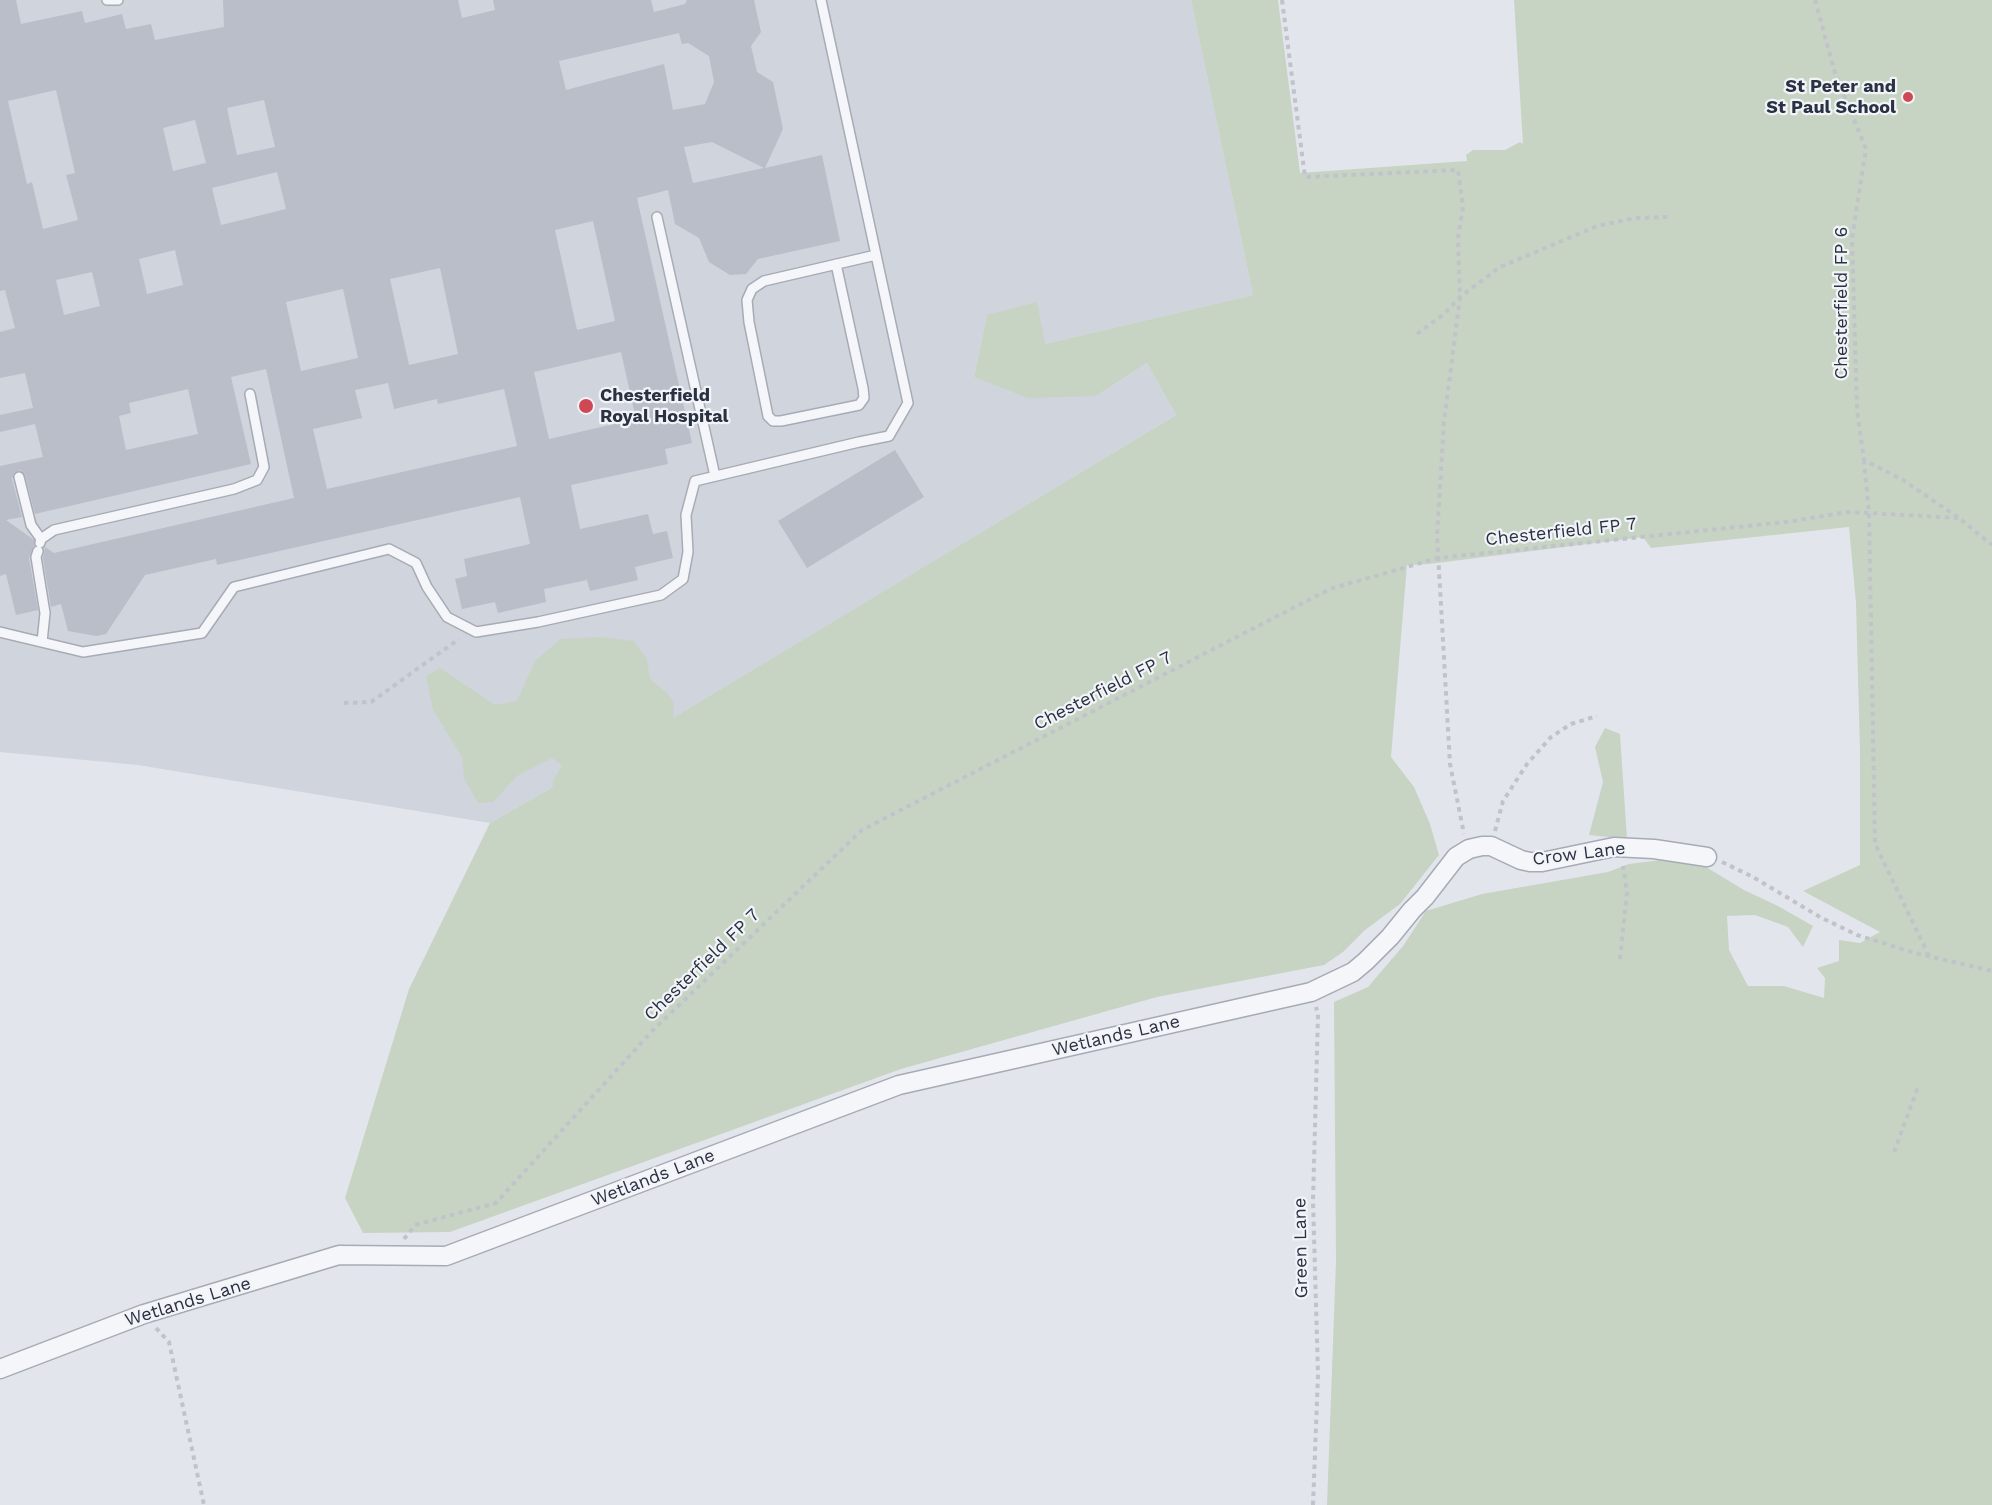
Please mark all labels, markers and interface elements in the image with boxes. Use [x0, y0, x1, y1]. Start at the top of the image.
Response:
place label: St Peter and St Paul School [1766, 76, 1896, 118]
marker: St Peter and St Paul School [1901, 90, 1915, 104]
street label: Chesterfield FP 6 [1831, 227, 1853, 379]
place label: Chesterfield Royal Hospital [600, 385, 728, 428]
marker: Chesterfield Royal Hospital [577, 397, 595, 415]
street label: Chesterfield FP 7 [1484, 513, 1638, 551]
street label: Chesterfield FP 7 [1030, 647, 1176, 735]
street label: Crow Lane [1531, 838, 1627, 870]
street label: Chesterfield FP 7 [640, 904, 764, 1026]
street label: Wetlands Lane [1050, 1011, 1182, 1061]
street label: Wetlands Lane [588, 1145, 718, 1211]
street label: Green Lane [1289, 1198, 1313, 1298]
street label: Wetlands Lane [122, 1273, 254, 1331]

